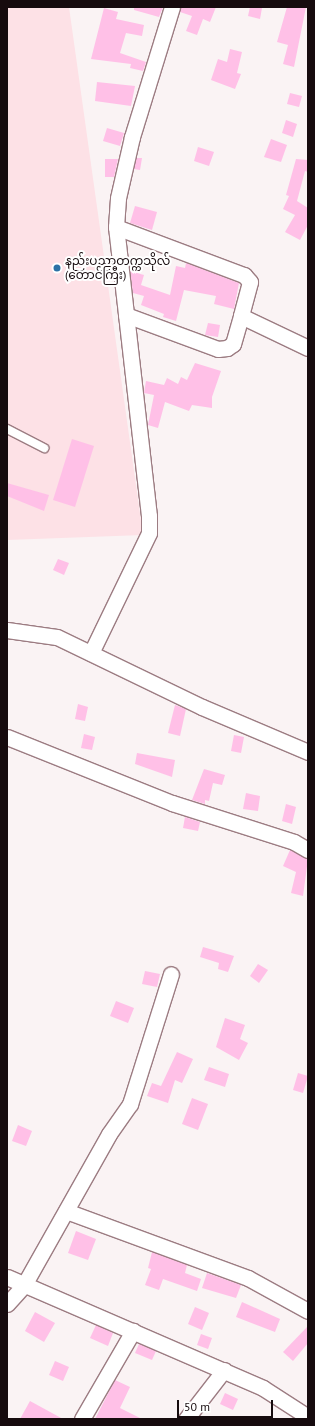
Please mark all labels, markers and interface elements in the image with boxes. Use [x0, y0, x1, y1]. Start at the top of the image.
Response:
place label: နည်းပညာတက္ကသိုလ် (တောင်ကြီး) [65, 254, 170, 282]
marker: နည်းပညာတက္ကသိုလ် (တောင်ကြီး) [52, 263, 62, 273]
scale bar [179, 1392, 275, 1418]
text: 50 m [184, 1399, 210, 1414]

